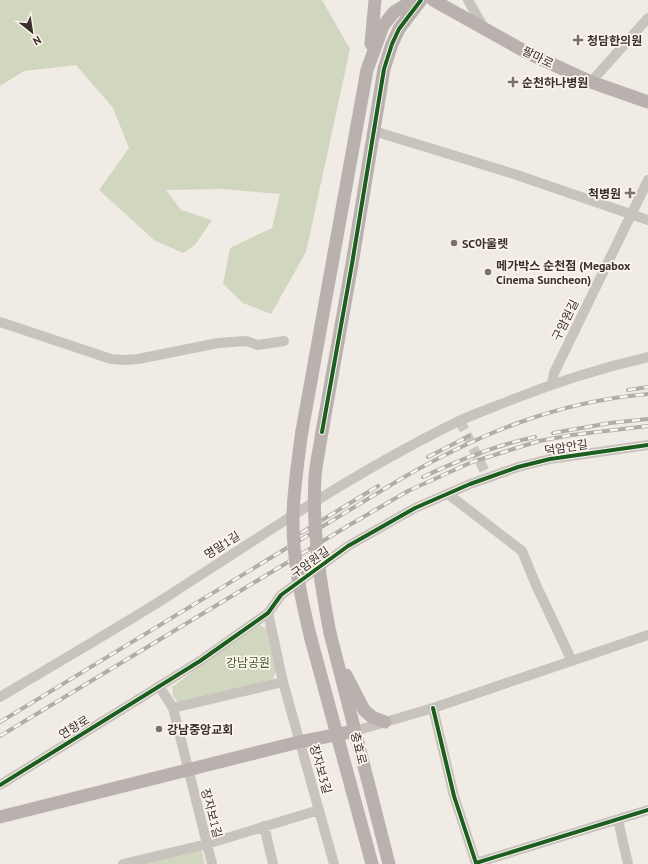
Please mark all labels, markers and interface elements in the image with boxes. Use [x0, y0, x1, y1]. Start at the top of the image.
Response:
north arrow [12, 12, 52, 52]
text: N [30, 33, 44, 49]
place label: 청담한의원 [587, 33, 642, 48]
marker: 청담한의원 [572, 34, 584, 46]
street label: 팔마로 [520, 43, 556, 71]
place label: 순천하나병원 [522, 75, 588, 90]
marker: 순천하나병원 [507, 76, 519, 88]
place label: 척병원 [588, 186, 621, 201]
marker: 척병원 [624, 187, 636, 199]
place label: SC아울렛 [462, 236, 508, 251]
marker: SC아울렛 [449, 238, 459, 248]
place label: 메가박스 순천점 (Megabox Cinema Suncheon) [496, 258, 631, 287]
marker: 메가박스 순천점 (Megabox Cinema Suncheon) [483, 267, 493, 277]
street label: 구암원길 [549, 297, 581, 343]
street label: 덕암안길 [543, 436, 589, 458]
street label: 명말1길 [201, 528, 243, 562]
street label: 구암원길 [288, 543, 332, 581]
park label: 강남공원 [226, 655, 270, 670]
street label: 연향로 [56, 712, 92, 742]
place label: 강남중앙교회 [167, 722, 233, 737]
marker: 강남중앙교회 [154, 724, 164, 734]
street label: 충효로 [348, 730, 370, 766]
street label: 장자보3길 [307, 743, 335, 795]
street label: 장자보1길 [198, 787, 226, 839]

